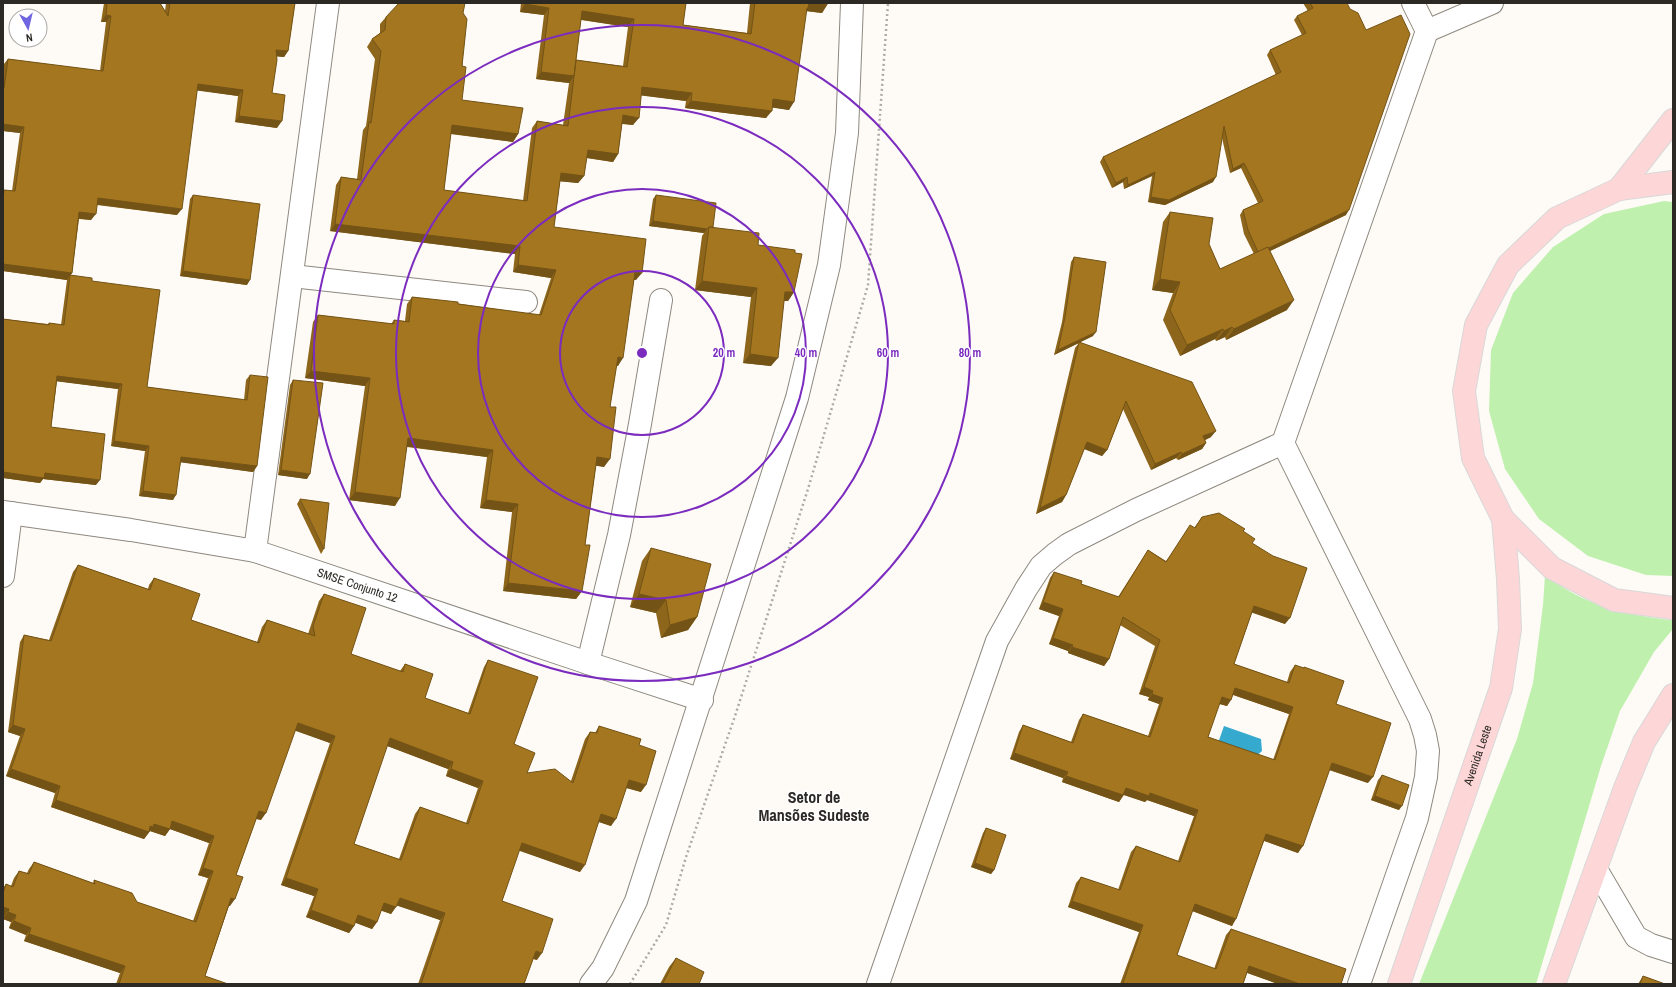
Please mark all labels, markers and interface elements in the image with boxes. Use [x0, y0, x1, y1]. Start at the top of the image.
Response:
north arrow [8, 8, 48, 48]
text: N [25, 31, 34, 45]
text: 20 m [713, 345, 735, 361]
text: 40 m [795, 345, 817, 361]
text: 60 m [877, 345, 899, 361]
text: 80 m [959, 345, 981, 361]
centre of rings [635, 346, 649, 360]
street label: SMSE Conjunto 12 [315, 564, 400, 606]
street label: Avenida Leste [1460, 723, 1496, 788]
district label: Setor de Mansões Sudeste [759, 786, 869, 826]

